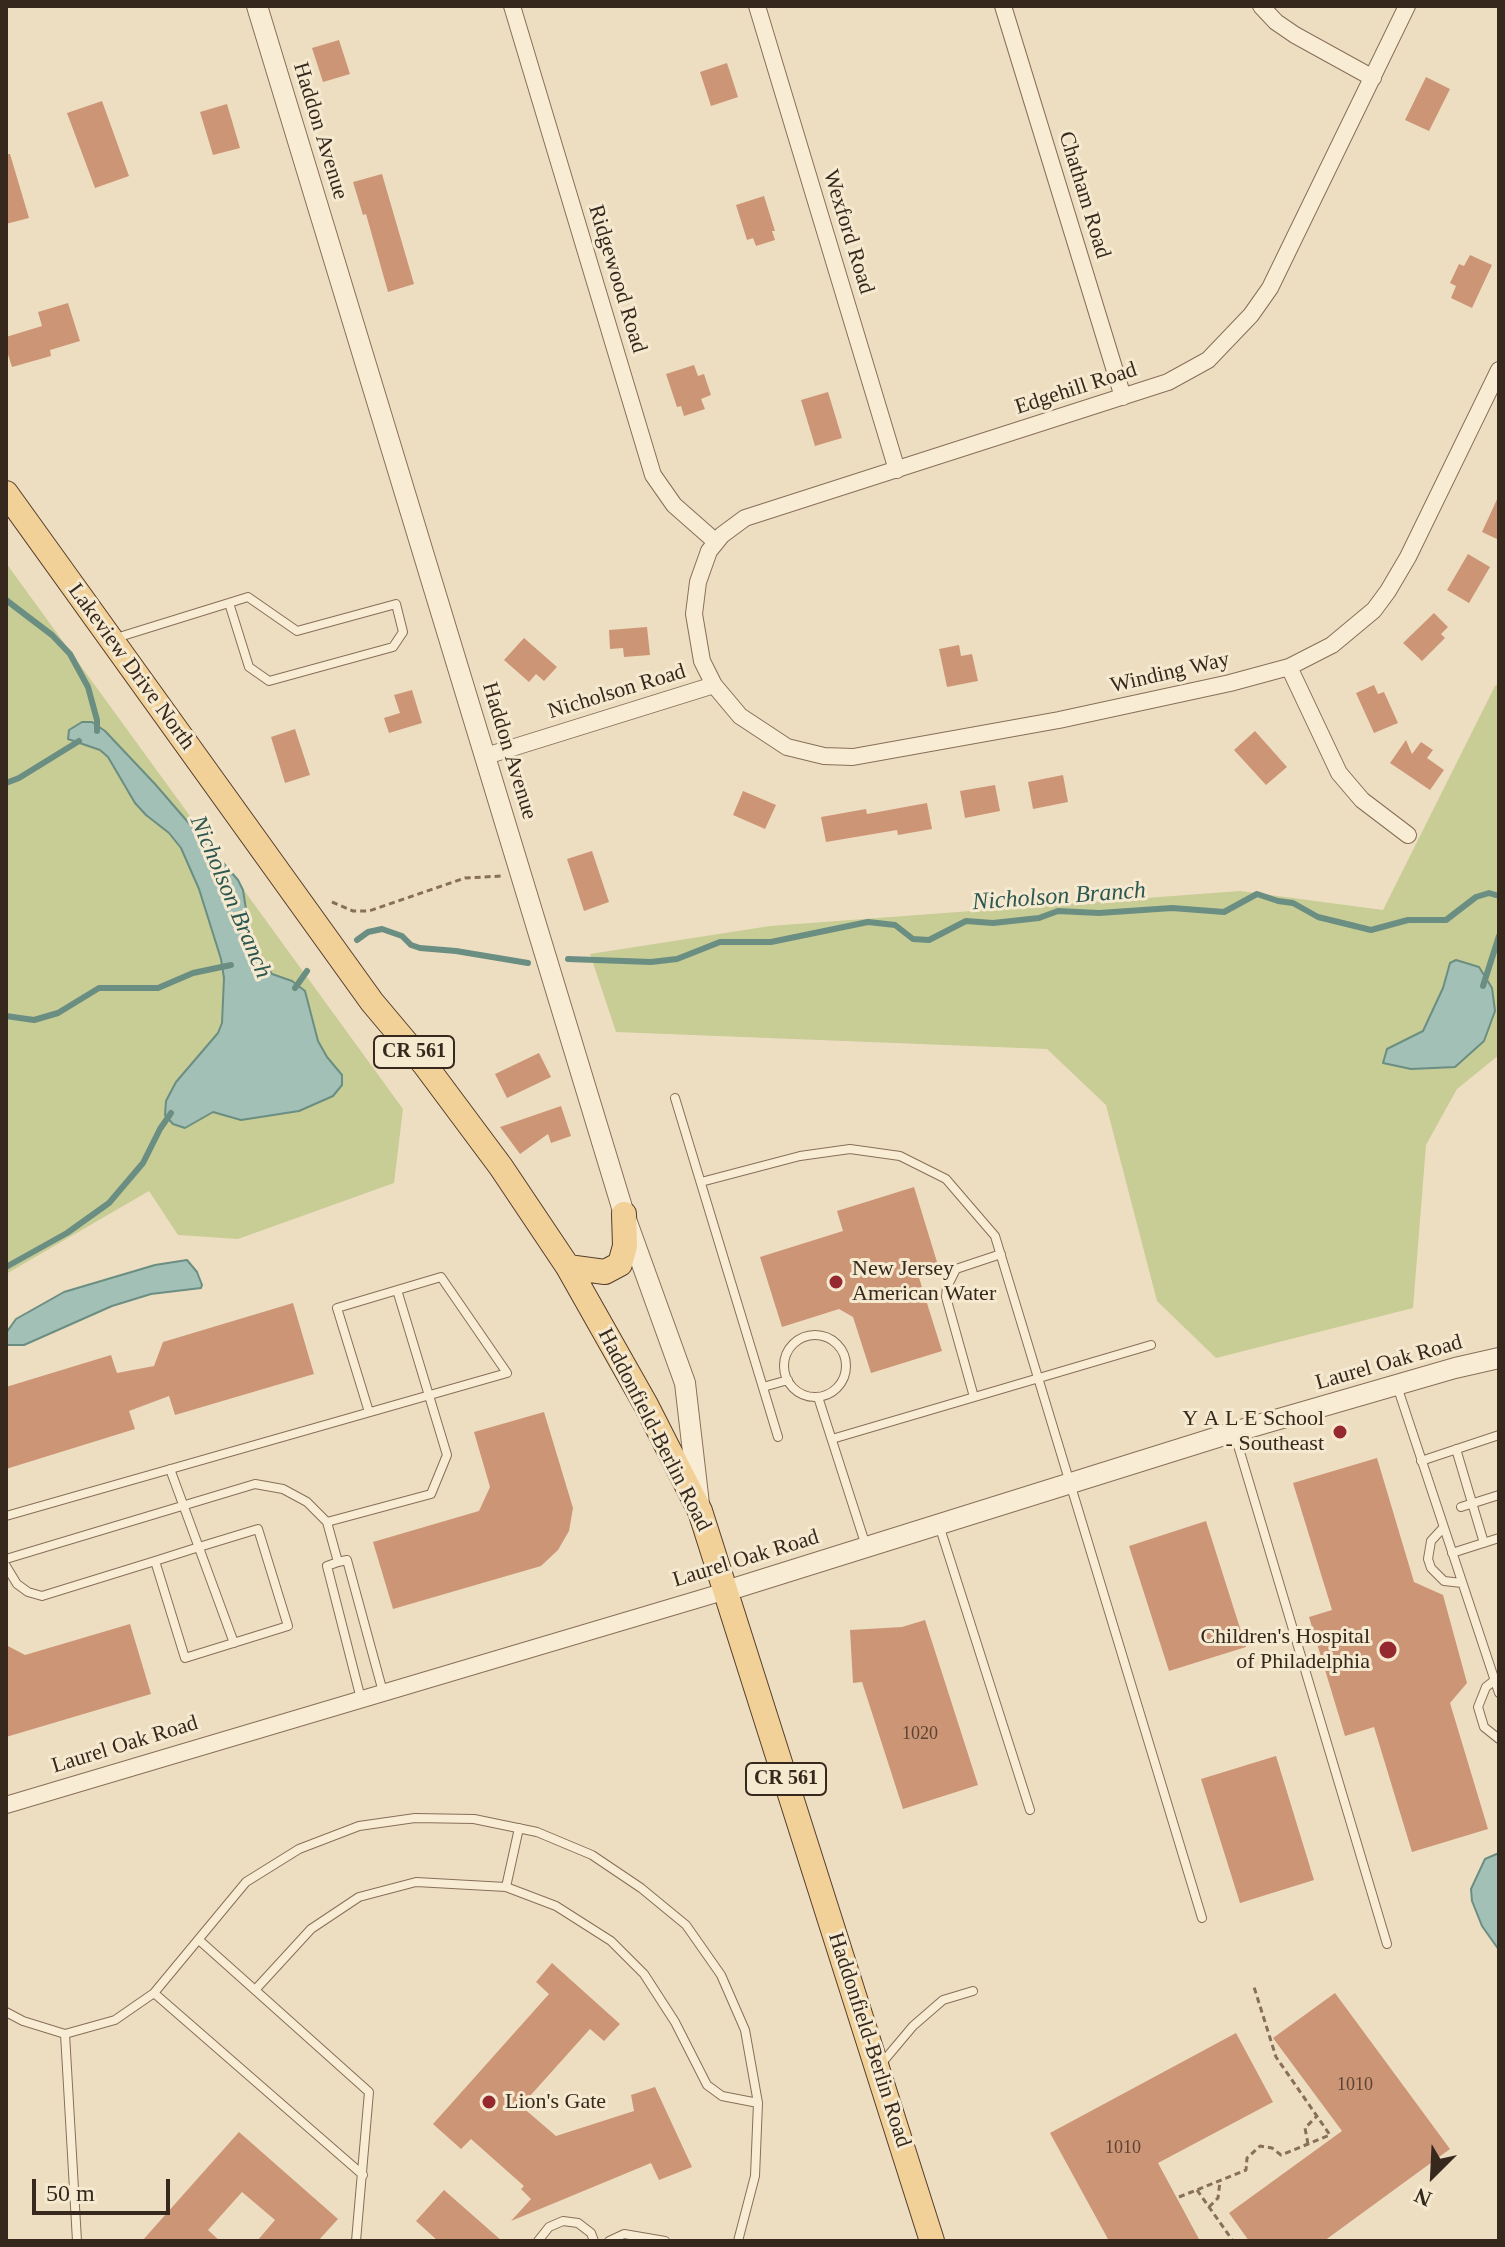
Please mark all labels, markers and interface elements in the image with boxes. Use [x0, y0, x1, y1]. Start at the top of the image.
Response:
street label: Haddon Avenue [287, 59, 353, 203]
street label: Chatham Road [1052, 128, 1116, 262]
street label: Wexford Road [817, 167, 879, 297]
street label: Ridgewood Road [582, 202, 652, 356]
street label: Edgehill Road [1012, 357, 1140, 421]
street label: Lakeview Drive North [62, 579, 200, 755]
street label: Winding Way [1108, 646, 1232, 700]
street label: Nicholson Road [545, 659, 689, 725]
street label: Haddon Avenue [476, 679, 542, 823]
water label: Nicholson Branch [183, 811, 277, 983]
water label: Nicholson Branch [971, 877, 1147, 917]
road number: CR 561 [374, 1036, 454, 1068]
place label: New Jersey American Water [852, 1256, 996, 1308]
marker: New Jersey American Water [827, 1273, 845, 1291]
street label: Haddonfield-Berlin Road [591, 1324, 717, 1536]
street label: Laurel Oak Road [1313, 1329, 1465, 1397]
place label: Y A L E School - Southeast [1182, 1406, 1324, 1458]
marker: Y A L E School - Southeast [1331, 1423, 1349, 1441]
street label: Laurel Oak Road [670, 1524, 822, 1594]
place label: Children's Hospital of Philadelphia [1200, 1624, 1370, 1676]
marker: Children's Hospital of Philadelphia [1377, 1639, 1399, 1661]
street label: Laurel Oak Road [49, 1710, 201, 1780]
house number: 1020 [902, 1723, 938, 1745]
road number: CR 561 [746, 1763, 826, 1795]
street label: Haddonfield-Berlin Road [822, 1929, 916, 2151]
house number: 1010 [1337, 2074, 1373, 2096]
place label: Lion's Gate [505, 2089, 606, 2115]
marker: Lion's Gate [480, 2093, 498, 2111]
north arrow [1393, 2135, 1473, 2215]
house number: 1010 [1105, 2137, 1141, 2159]
scale bar [36, 2163, 174, 2213]
text: 50 m [46, 2180, 95, 2206]
text: N [1411, 2183, 1435, 2212]

